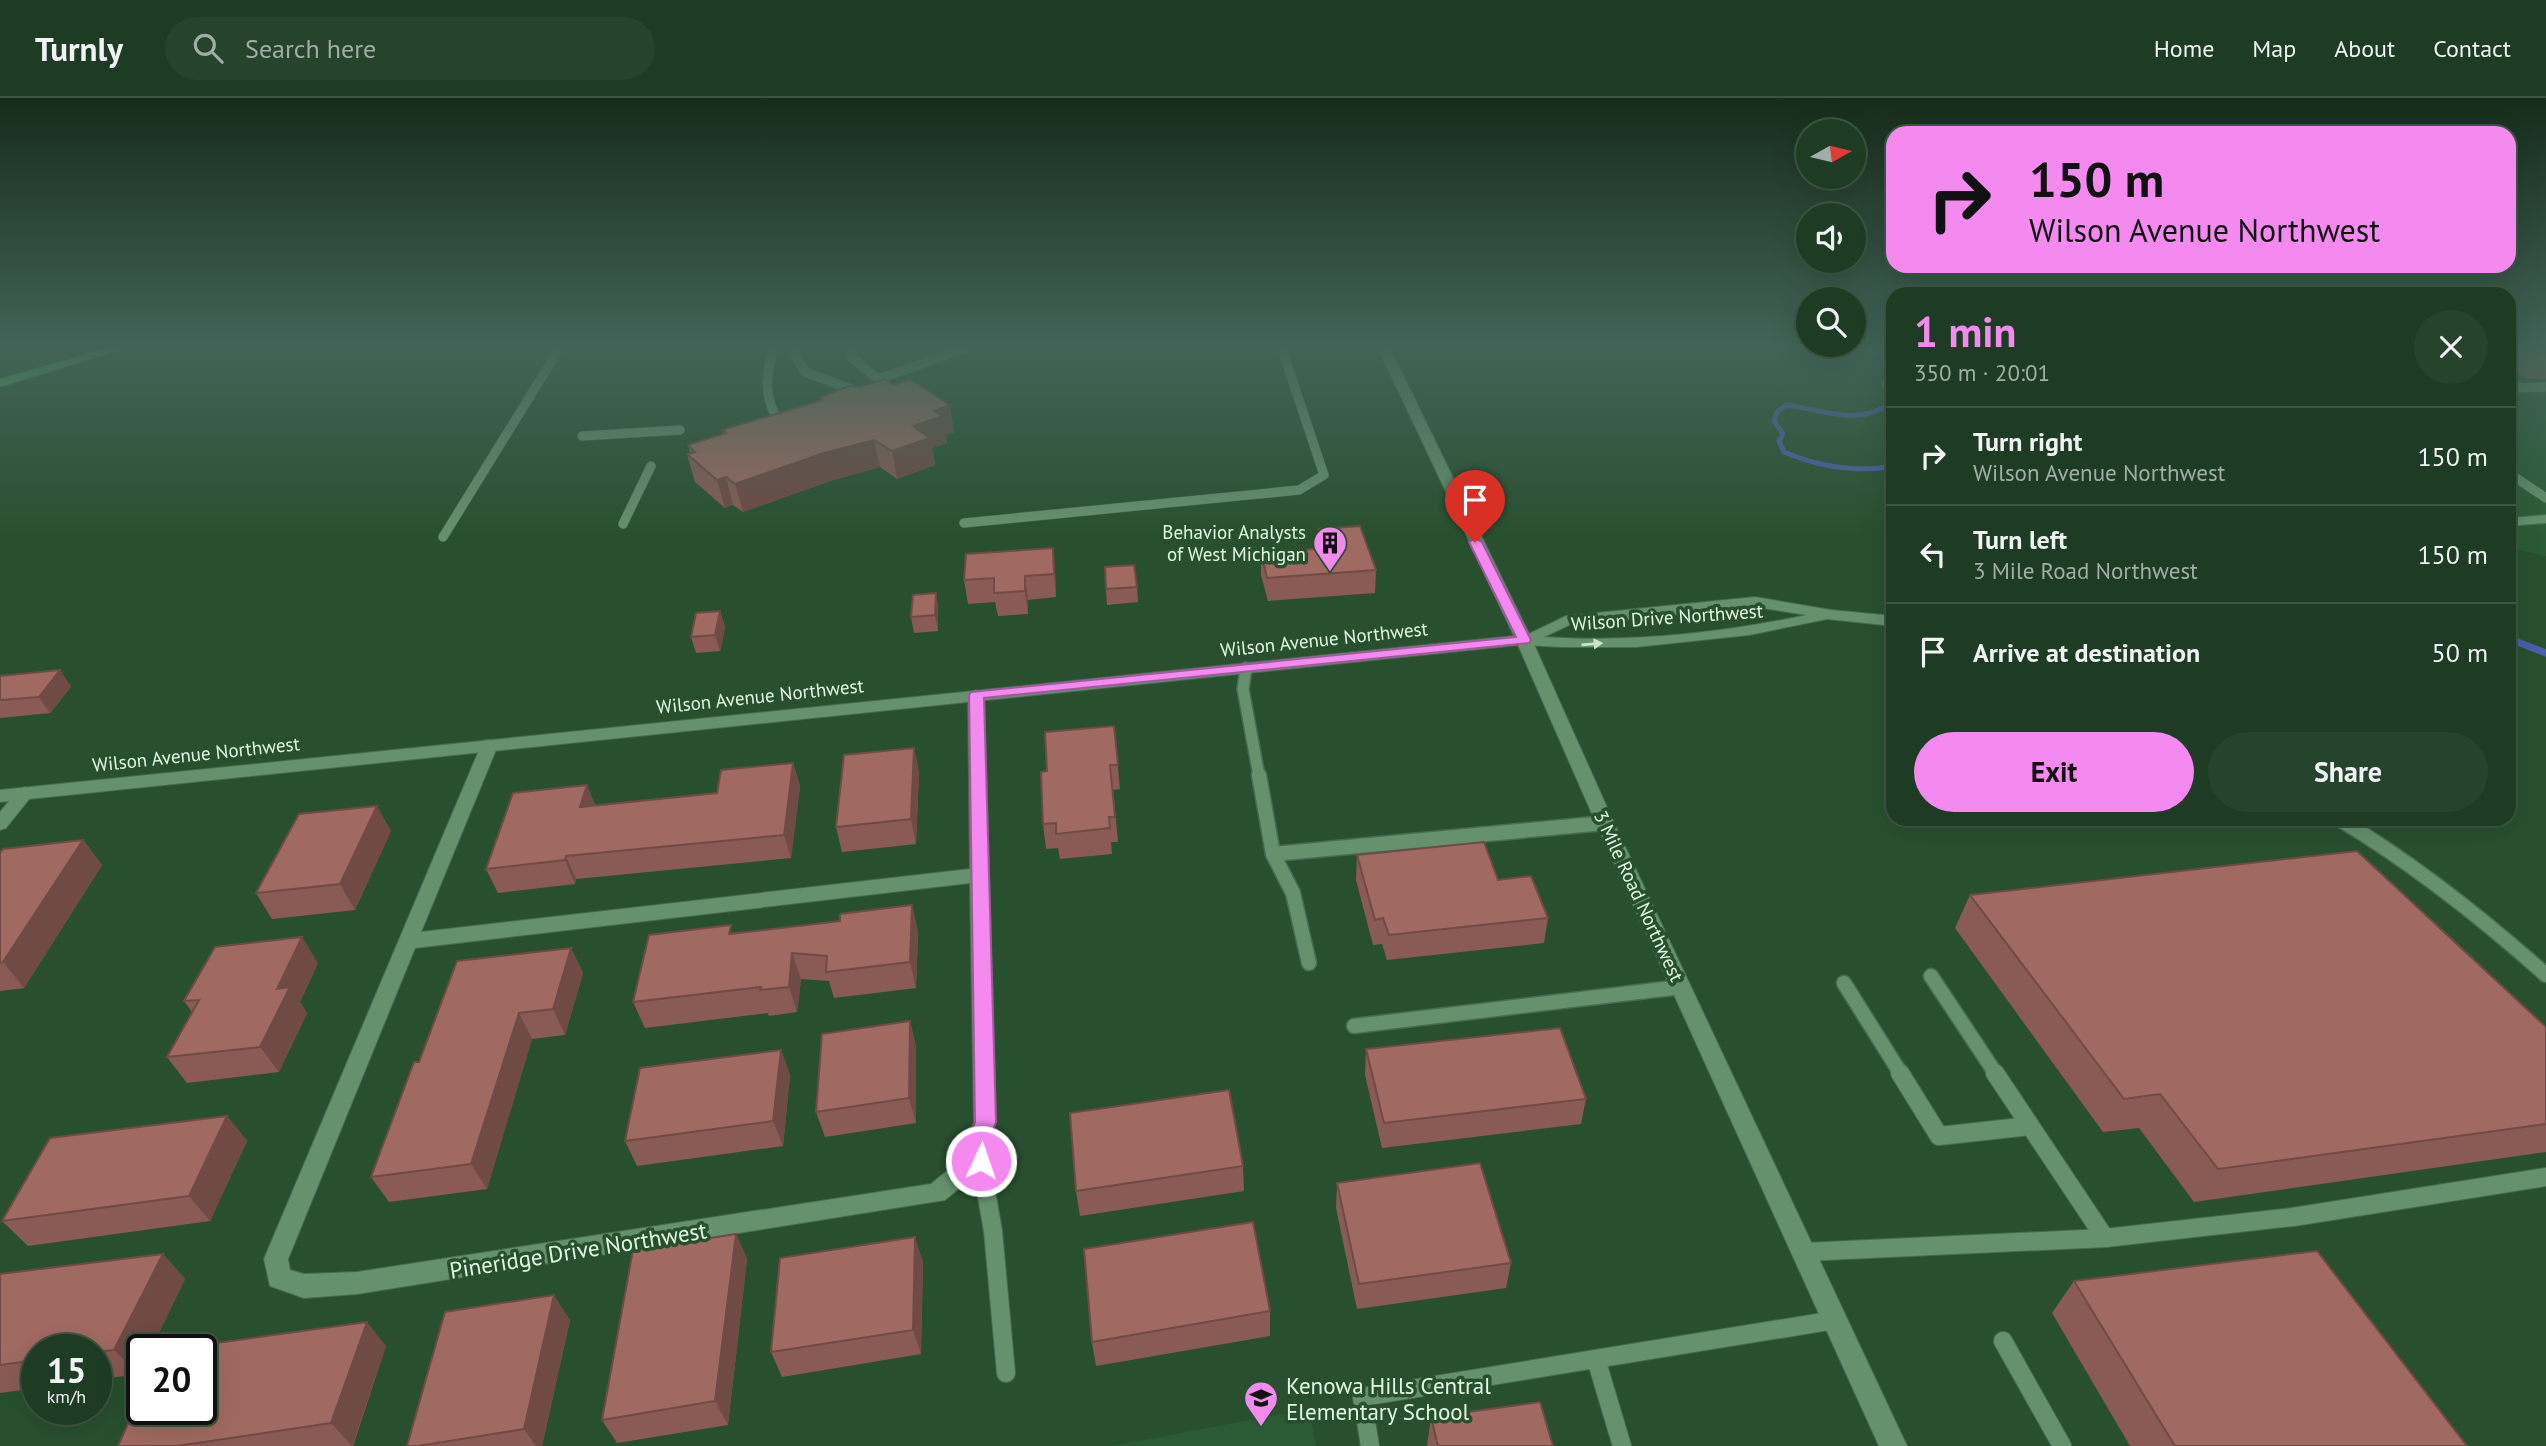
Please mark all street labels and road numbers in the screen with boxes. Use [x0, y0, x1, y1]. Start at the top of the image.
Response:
street label: Wilson Drive Northwest [1570, 598, 1764, 636]
street label: Wilson Avenue Northwest [1219, 616, 1429, 662]
street label: Wilson Avenue Northwest [655, 673, 865, 719]
street label: Wilson Avenue Northwest [91, 731, 301, 777]
street label: 3 Mile Road Northwest [1589, 807, 1689, 986]
street label: Pineridge Drive Northwest [447, 1215, 709, 1285]

